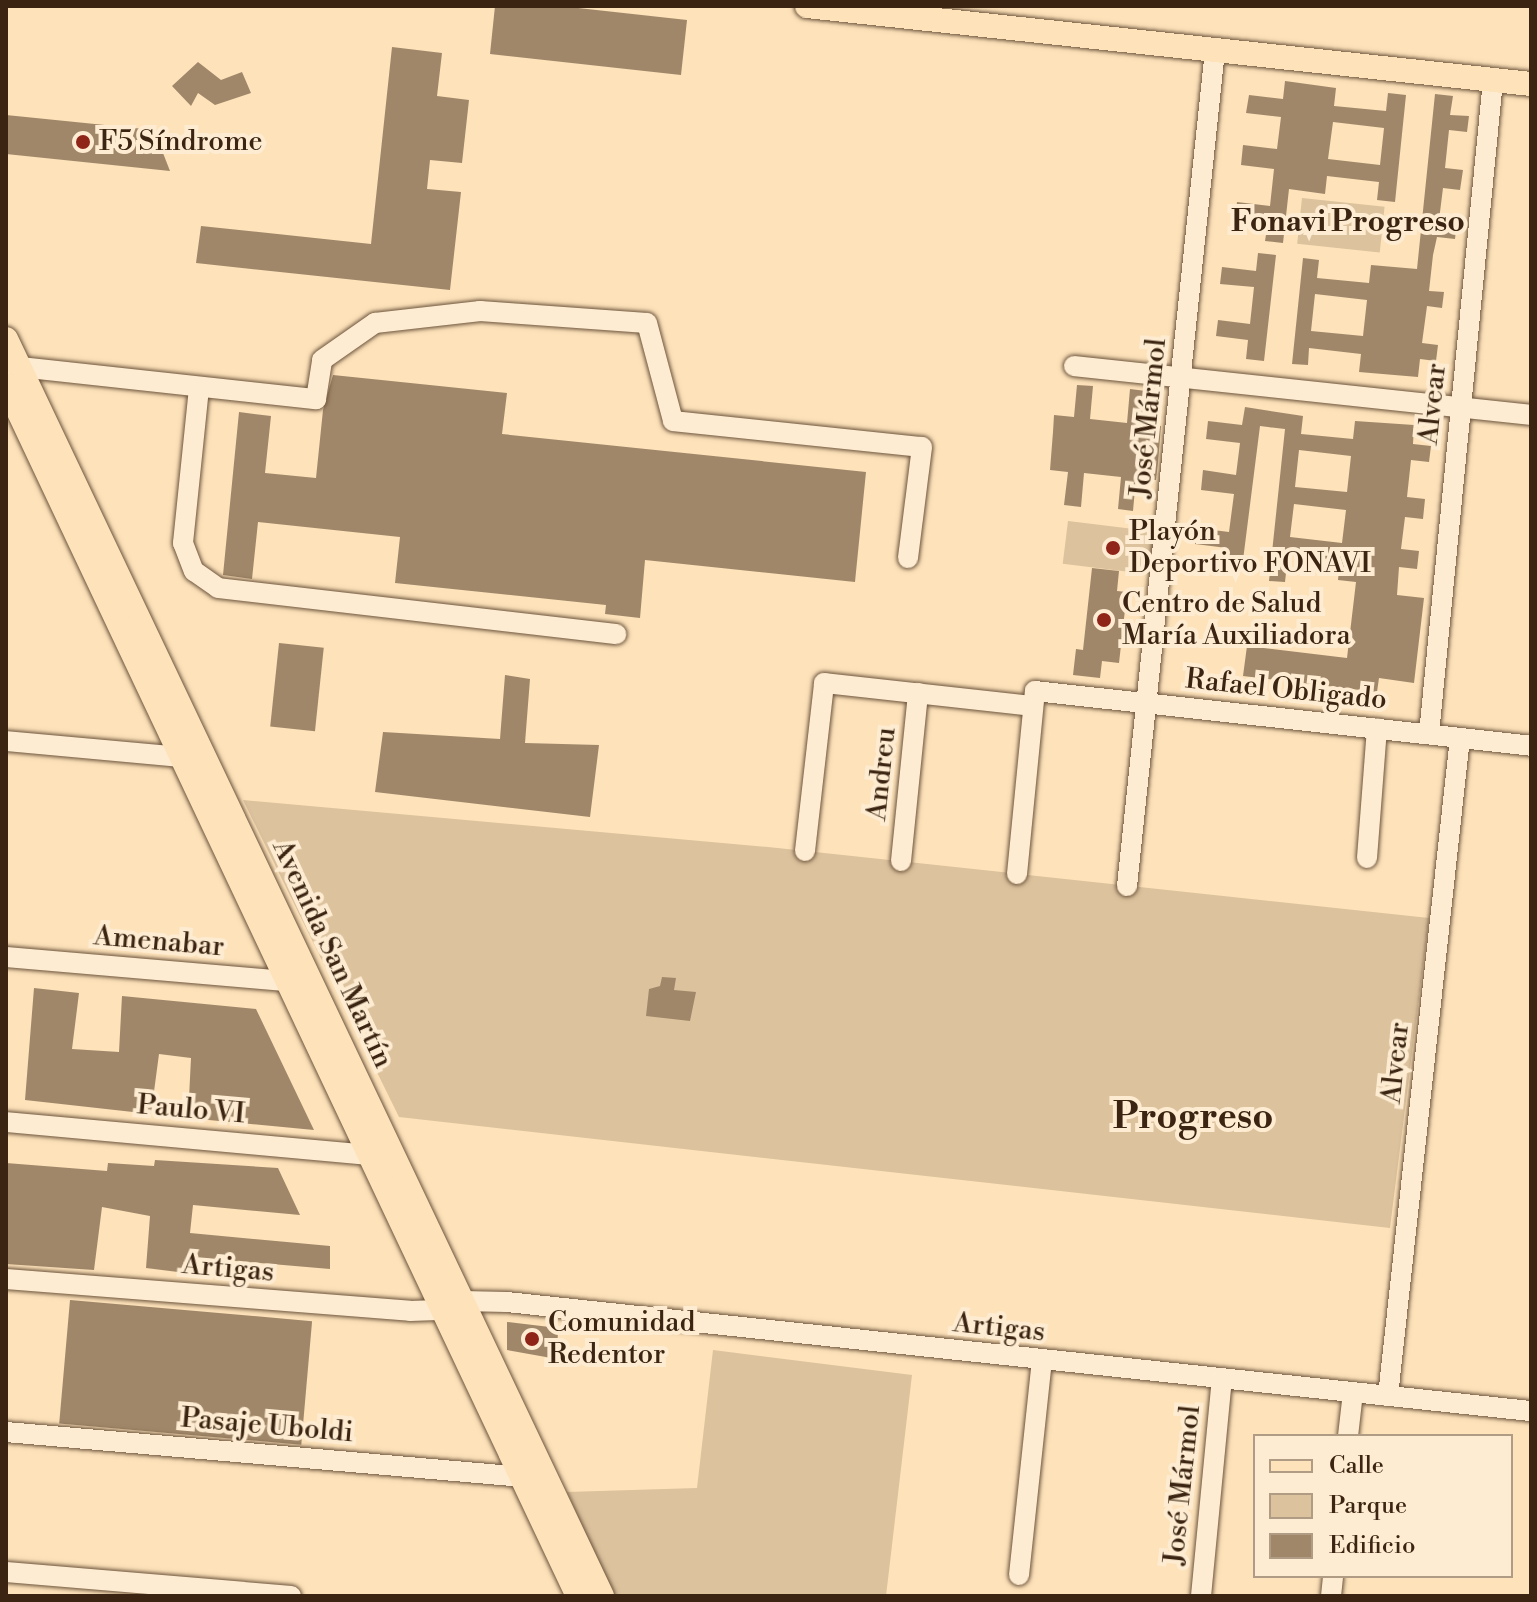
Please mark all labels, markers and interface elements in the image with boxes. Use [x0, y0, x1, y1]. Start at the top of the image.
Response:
place label: F5 Síndrome [99, 125, 263, 159]
marker: F5 Síndrome [74, 133, 92, 151]
district label: Fonavi Progreso [1231, 204, 1465, 240]
street label: José Mármol [1124, 337, 1174, 499]
street label: Alvear [1412, 362, 1454, 446]
place label: Playón Deportivo FONAVI [1129, 515, 1371, 581]
marker: Playón Deportivo FONAVI [1104, 539, 1122, 557]
place label: Centro de Salud María Auxiliadora [1122, 587, 1351, 653]
marker: Centro de Salud María Auxiliadora [1093, 609, 1115, 631]
street label: Rafael Obligado [1184, 663, 1388, 717]
street label: Andreu [860, 726, 904, 822]
street label: Avenida San Martín [264, 835, 400, 1073]
street label: Amenabar [92, 920, 226, 964]
street label: Alvear [1375, 1021, 1417, 1105]
street label: Paulo VI [136, 1089, 246, 1131]
district label: Progreso [1113, 1096, 1273, 1140]
street label: Artigas [181, 1248, 275, 1290]
place label: Comunidad Redentor [548, 1306, 695, 1372]
street label: Artigas [951, 1306, 1047, 1350]
marker: Comunidad Redentor [523, 1330, 541, 1348]
street label: Pasaje Uboldi [179, 1402, 355, 1450]
street label: José Mármol [1158, 1404, 1208, 1566]
legend [1253, 1434, 1513, 1578]
text: Calle [1329, 1451, 1384, 1481]
text: Parque [1329, 1491, 1407, 1521]
text: Edificio [1329, 1531, 1415, 1561]

